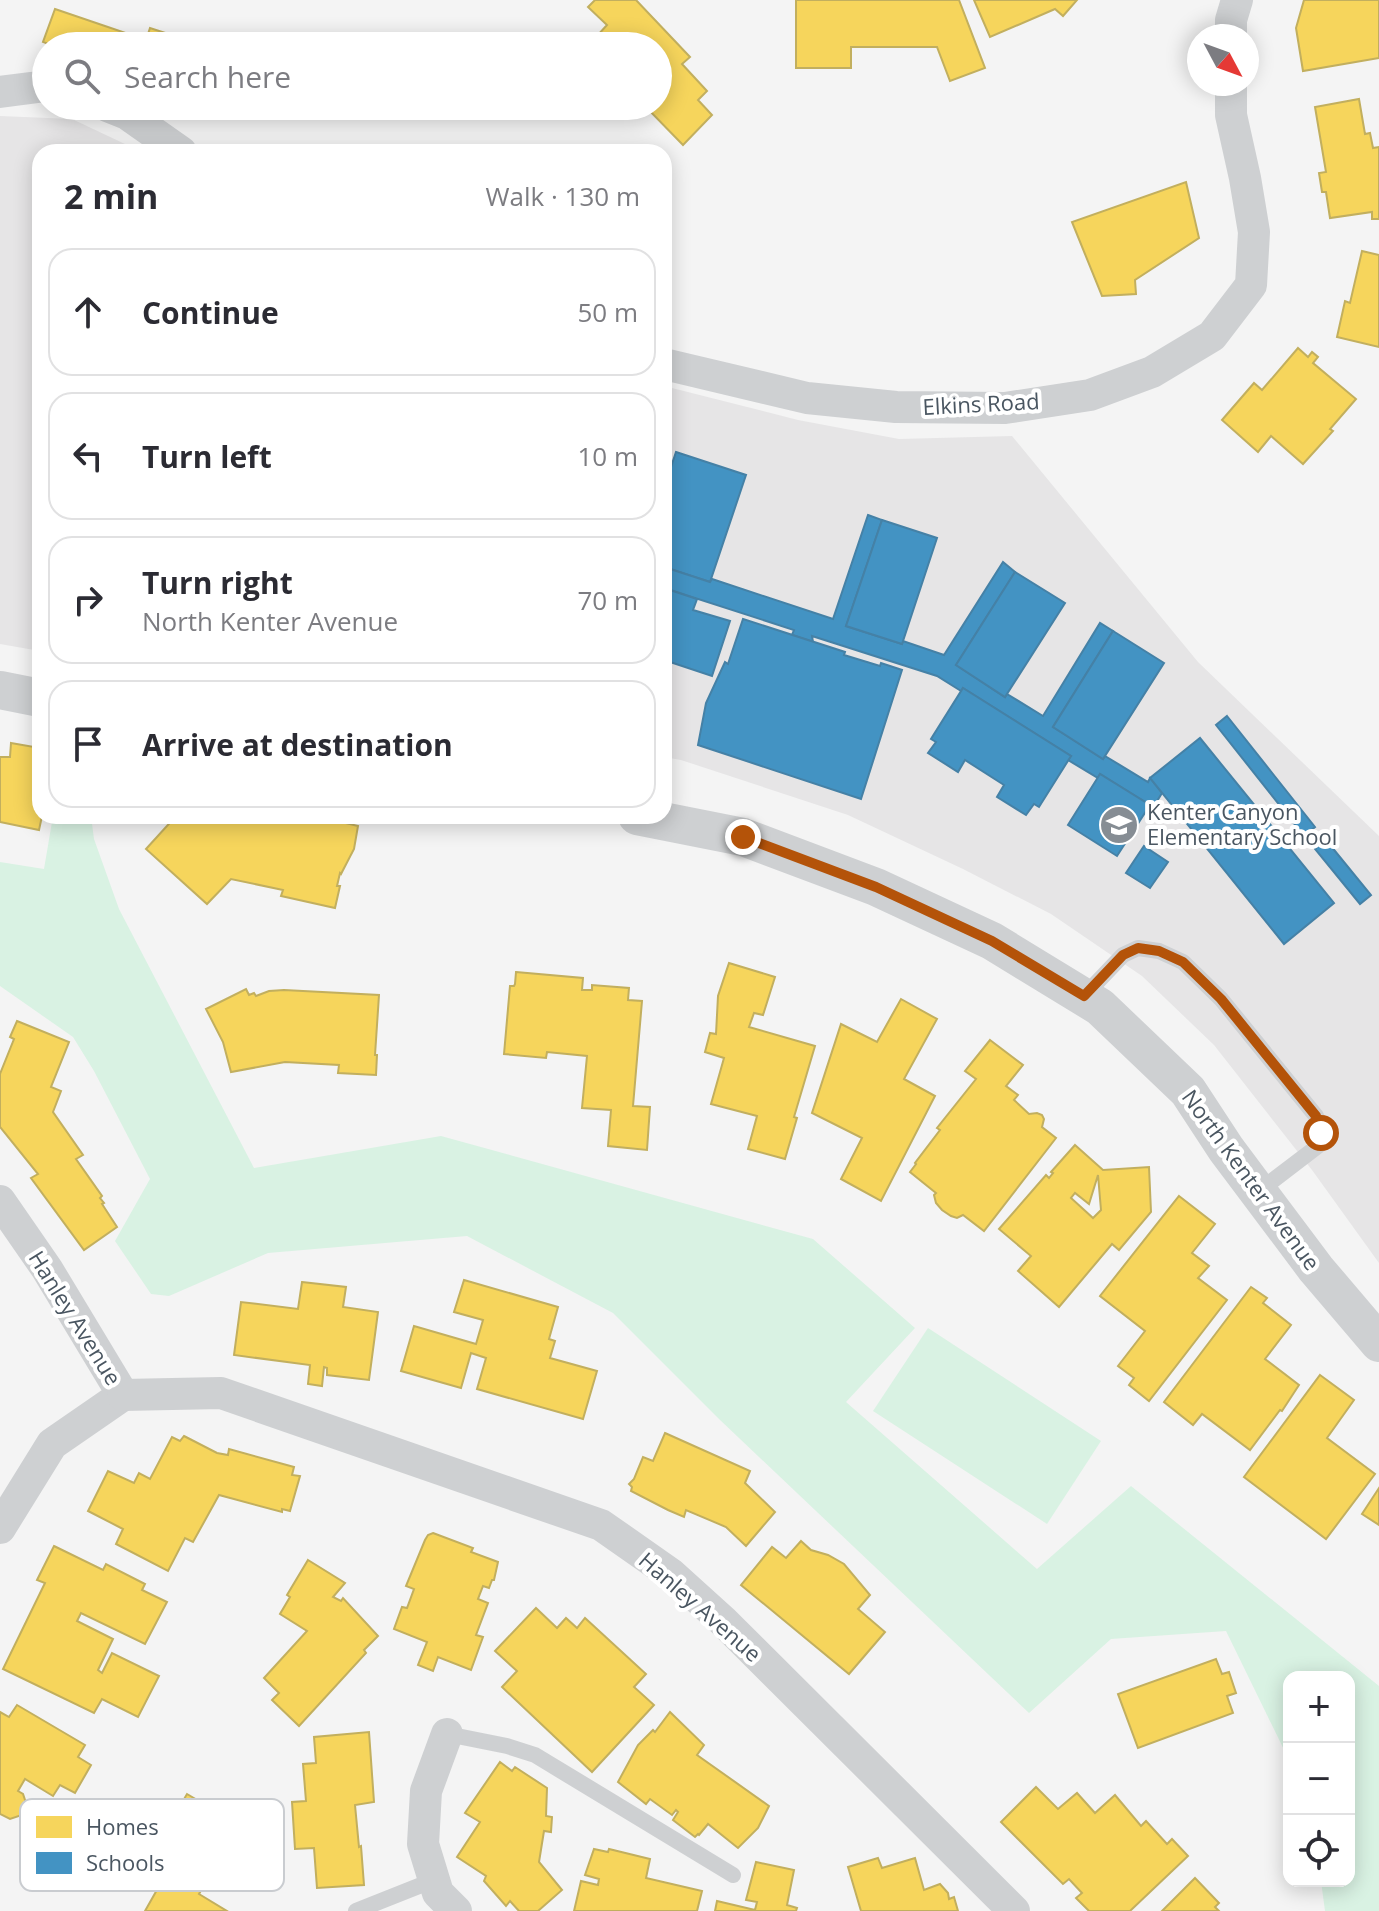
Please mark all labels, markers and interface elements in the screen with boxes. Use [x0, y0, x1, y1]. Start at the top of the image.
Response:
north arrow [1187, 24, 1259, 96]
search box [32, 32, 672, 120]
icon: search [60, 54, 104, 98]
text: Search here [124, 56, 291, 97]
text: 2 min [64, 173, 158, 219]
text: Walk · 130 m [486, 178, 640, 214]
icon: ahead [66, 290, 110, 334]
text: Continue [142, 292, 279, 333]
text: 50 m [577, 294, 638, 330]
street label: Elkins Road [922, 385, 1040, 421]
icon: left [66, 434, 110, 478]
text: Turn left [142, 436, 272, 477]
text: 10 m [577, 438, 638, 474]
text: Turn right [142, 562, 293, 603]
icon: right [66, 578, 110, 622]
text: 70 m [577, 582, 638, 618]
text: North Kenter Avenue [142, 603, 398, 639]
icon: arrive [66, 722, 110, 766]
text: Arrive at destination [142, 724, 453, 765]
place label: Kenter Canyon Elementary School [1147, 796, 1337, 851]
school or university icon: Kenter Canyon Elementary School [1098, 804, 1140, 846]
route end [725, 819, 761, 855]
street label: North Kenter Avenue [1176, 1083, 1328, 1276]
route start [1303, 1115, 1339, 1151]
street label: Hanley Avenue [23, 1245, 129, 1390]
street label: Hanley Avenue [633, 1545, 768, 1668]
map controls [1283, 1671, 1355, 1887]
button: + [1283, 1671, 1355, 1743]
button: − [1283, 1743, 1355, 1815]
legend [20, 1799, 284, 1891]
text: Homes [86, 1811, 159, 1841]
button: locate [1283, 1815, 1355, 1887]
text: Schools [86, 1847, 165, 1877]

